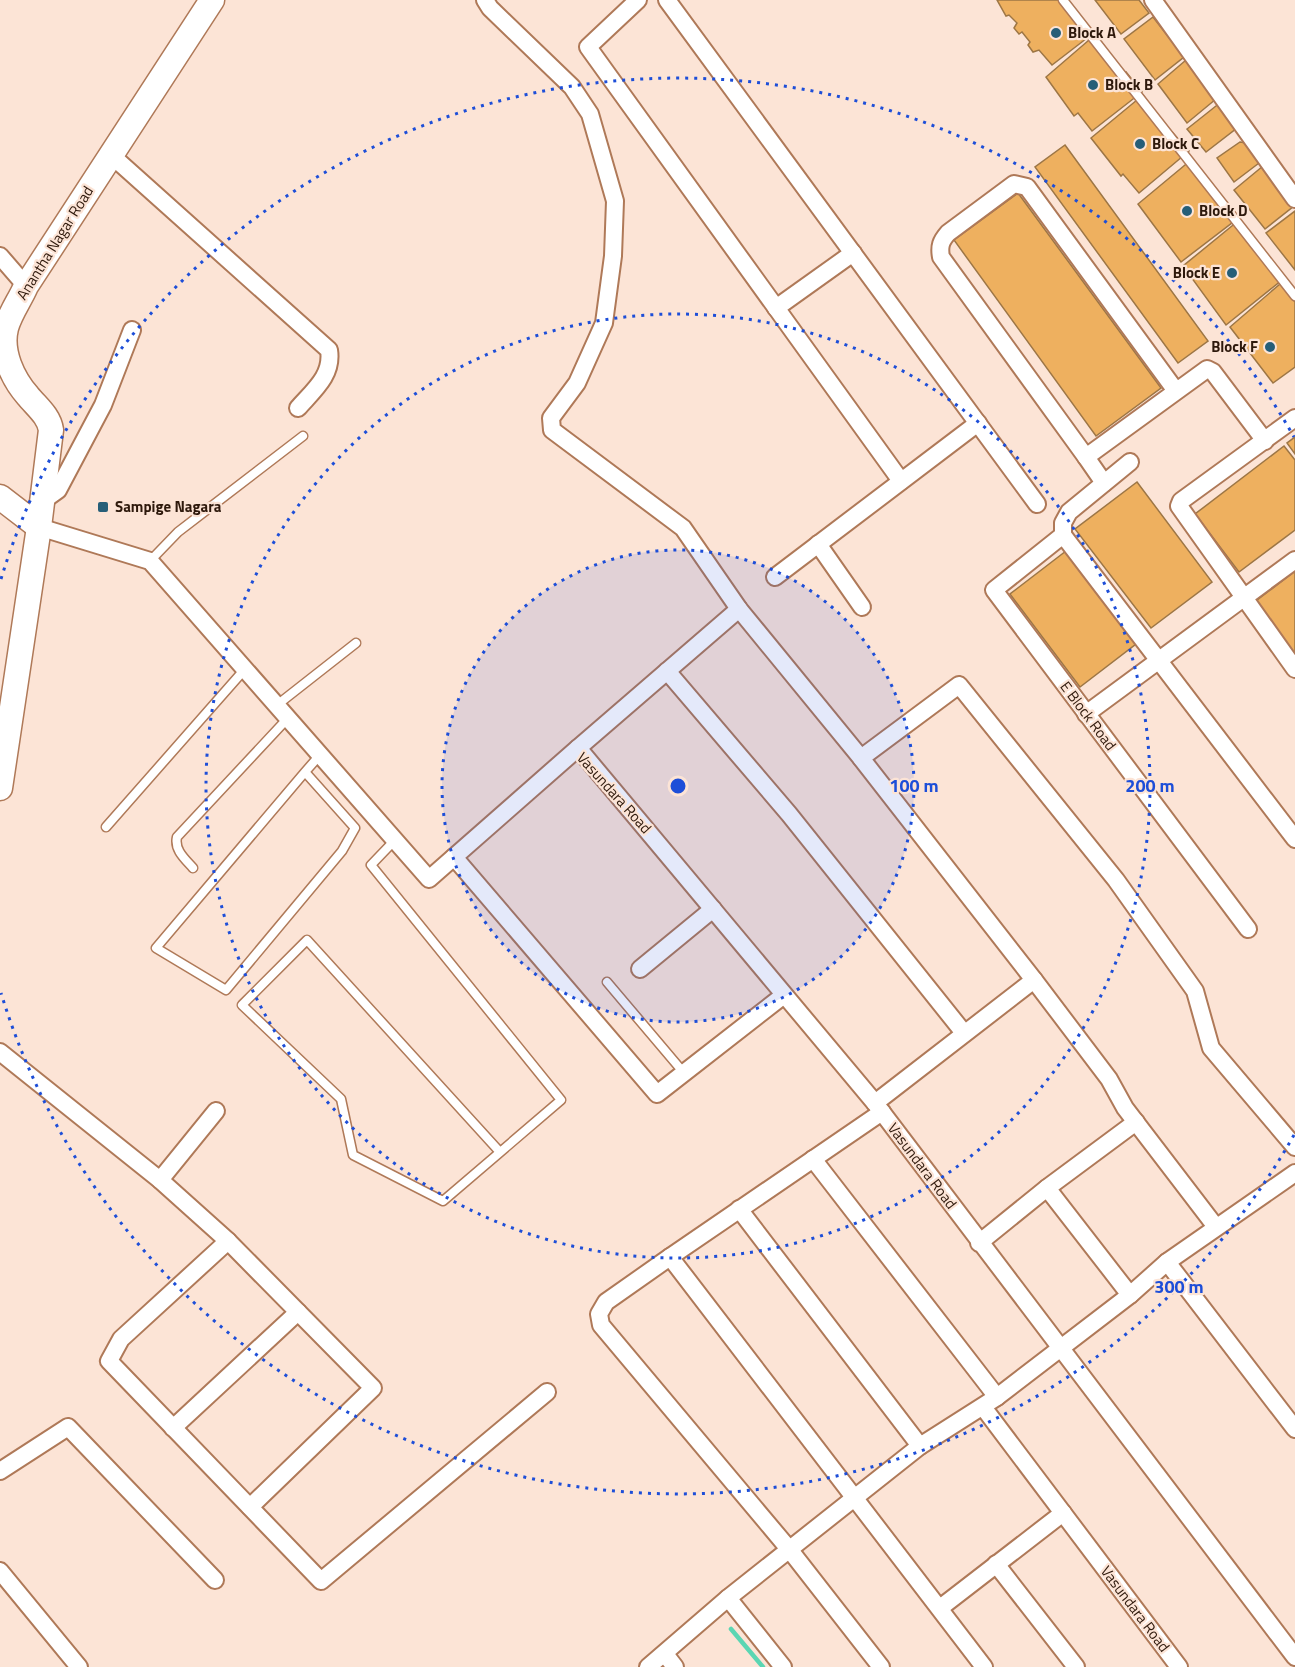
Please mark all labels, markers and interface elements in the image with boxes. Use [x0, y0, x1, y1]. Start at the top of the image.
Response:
place label: Block A [1068, 21, 1116, 44]
marker: Block A [1049, 26, 1063, 40]
place label: Block B [1105, 73, 1153, 96]
marker: Block B [1086, 78, 1100, 92]
place label: Block C [1152, 132, 1199, 155]
marker: Block C [1133, 137, 1147, 151]
street label: Anantha Nagar Road [10, 181, 99, 304]
place label: Block D [1199, 199, 1247, 222]
marker: Block D [1180, 204, 1194, 218]
place label: Block E [1173, 261, 1220, 284]
marker: Block E [1225, 266, 1239, 280]
place label: Block F [1211, 335, 1258, 358]
marker: Block F [1263, 340, 1277, 354]
place label: Sampige Nagara [115, 495, 222, 518]
marker: Sampige Nagara [96, 500, 110, 514]
street label: E Block Road [1055, 676, 1122, 755]
street label: Vasundara Road [571, 747, 657, 839]
text: 100 m [889, 772, 939, 799]
text: 200 m [1125, 772, 1175, 799]
centre of rings [668, 776, 688, 796]
street label: Vasundara Road [882, 1118, 963, 1214]
text: 300 m [1154, 1273, 1204, 1300]
street label: Vasundara Road [1095, 1561, 1176, 1657]

